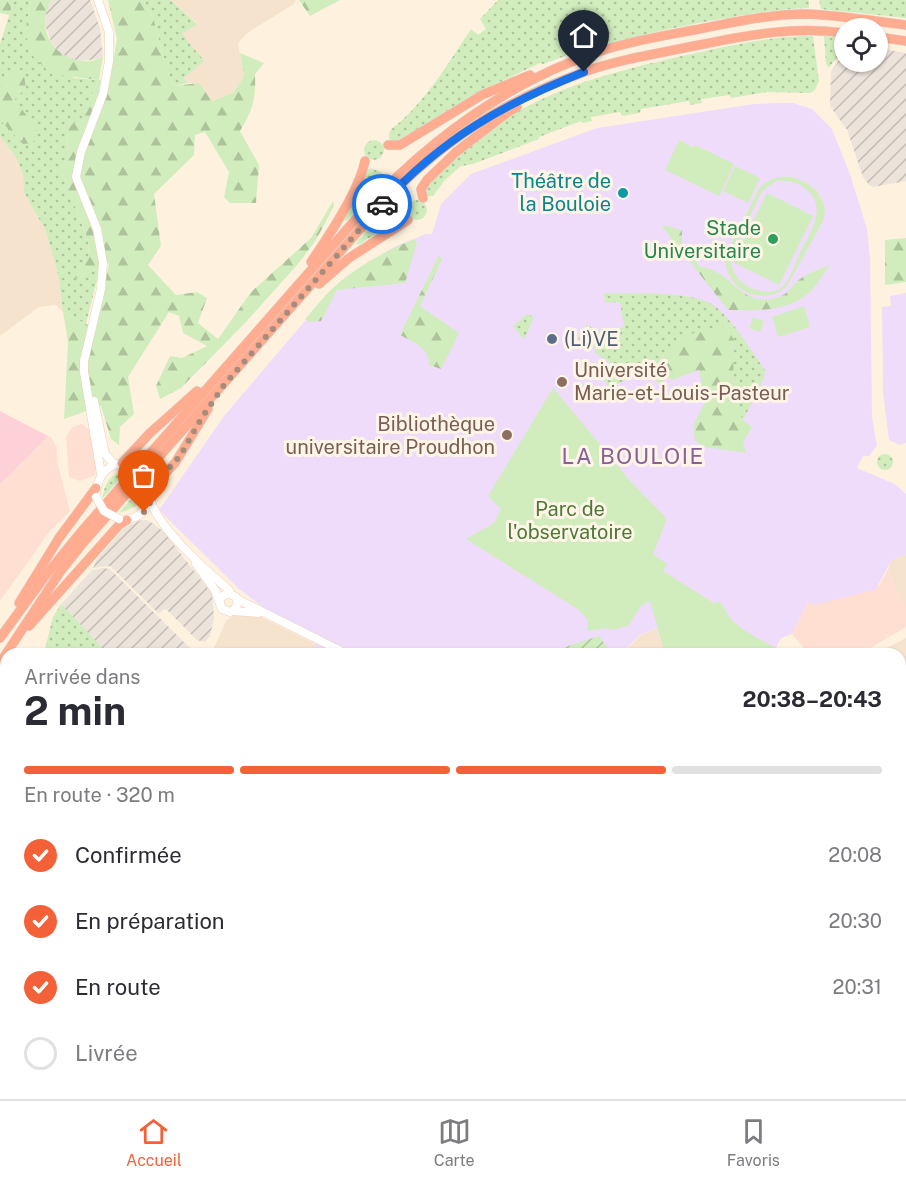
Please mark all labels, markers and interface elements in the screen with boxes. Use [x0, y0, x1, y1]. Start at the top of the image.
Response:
pin [558, 10, 609, 72]
map controls [834, 18, 888, 72]
button: locate [834, 18, 888, 72]
icon: home [567, 19, 600, 52]
place label: Théâtre de la Bouloie [511, 169, 611, 216]
courier [352, 174, 412, 234]
marker: Théâtre de la Bouloie [616, 186, 630, 200]
icon: car [366, 188, 399, 221]
place label: Stade Universitaire [644, 216, 761, 263]
marker: Stade Universitaire [766, 232, 780, 246]
place label: (Li)VE [564, 327, 619, 351]
marker: (Li)VE [545, 332, 559, 346]
place label: Université Marie-et-Louis-Pasteur [574, 358, 790, 405]
marker: Université Marie-et-Louis-Pasteur [555, 375, 569, 389]
place label: Bibliothèque universitaire Proudhon [285, 412, 495, 459]
marker: Bibliothèque universitaire Proudhon [500, 428, 514, 442]
district label: LA BOULOIE [561, 443, 705, 469]
pin [118, 450, 169, 512]
icon: bag [127, 459, 160, 492]
park label: Parc de l'observatoire [508, 497, 632, 544]
text: Arrivée dans [24, 665, 140, 689]
text: 20:38–20:43 [742, 686, 882, 712]
text: 2 min [24, 688, 126, 734]
text: En route · 320 m [24, 783, 175, 807]
icon: check [24, 839, 57, 872]
text: Confirmée [75, 842, 182, 868]
text: 20:08 [828, 843, 882, 867]
icon: check [24, 905, 57, 938]
text: En préparation [75, 908, 225, 934]
text: 20:30 [829, 909, 882, 933]
icon: check [24, 971, 57, 1004]
text: En route [75, 974, 161, 1000]
text: 20:31 [833, 975, 882, 999]
text: Livrée [75, 1040, 138, 1066]
tab: Accueil [126, 1115, 182, 1170]
tab: Carte [434, 1115, 475, 1170]
tab: Favoris [727, 1115, 780, 1170]

